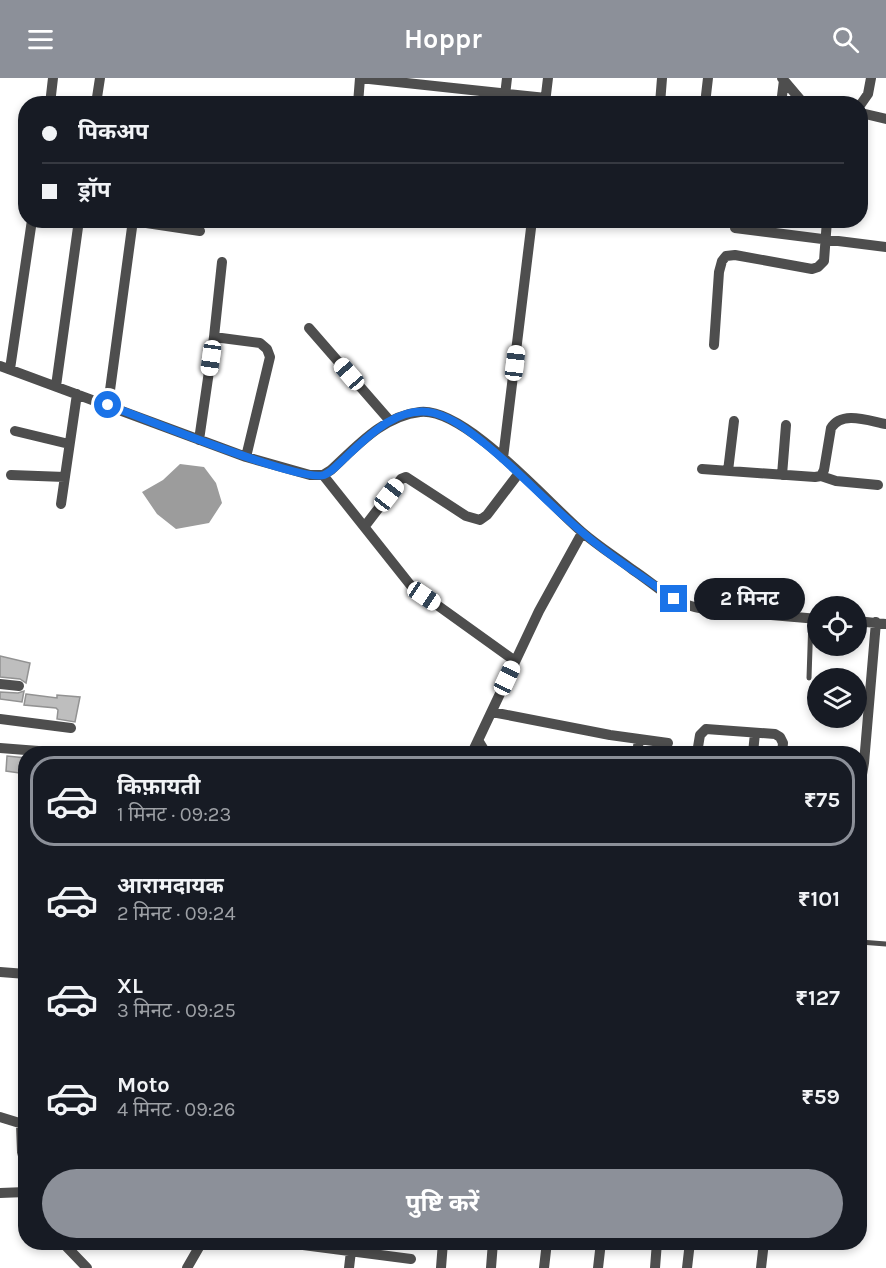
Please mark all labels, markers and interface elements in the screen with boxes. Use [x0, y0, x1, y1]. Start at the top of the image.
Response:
icon: menu [24, 23, 57, 56]
text: Hoppr [404, 23, 482, 55]
icon: search [829, 23, 862, 56]
text: पिकअप [78, 119, 149, 145]
text: ड्रॉप [78, 177, 111, 203]
car [200, 339, 222, 377]
car [504, 344, 526, 382]
car [330, 355, 368, 393]
route start [94, 391, 121, 418]
car [371, 475, 407, 515]
car [404, 578, 444, 614]
callout: 2 मिनट [695, 578, 806, 620]
route end [660, 585, 687, 612]
text: 2 मिनट [720, 587, 779, 610]
map controls [807, 596, 867, 728]
button: locate [807, 596, 867, 656]
car [491, 658, 523, 698]
button: layers [807, 668, 867, 728]
icon: car [45, 774, 99, 828]
text: किफ़ायती [117, 774, 201, 800]
text: ₹75 [804, 787, 840, 813]
text: 1 मिनट · 09:23 [117, 803, 231, 826]
icon: car [45, 873, 99, 927]
text: आरामदायक [117, 873, 224, 899]
text: ₹101 [798, 886, 840, 912]
text: 2 मिनट · 09:24 [117, 902, 236, 925]
icon: car [45, 972, 99, 1026]
text: XL [117, 973, 143, 999]
text: ₹127 [795, 985, 840, 1011]
text: 3 मिनट · 09:25 [117, 999, 236, 1022]
icon: car [45, 1071, 99, 1125]
text: Moto [117, 1072, 170, 1098]
text: ₹59 [801, 1084, 840, 1110]
text: 4 मिनट · 09:26 [117, 1098, 235, 1121]
button: पुष्टि करें [42, 1169, 843, 1238]

